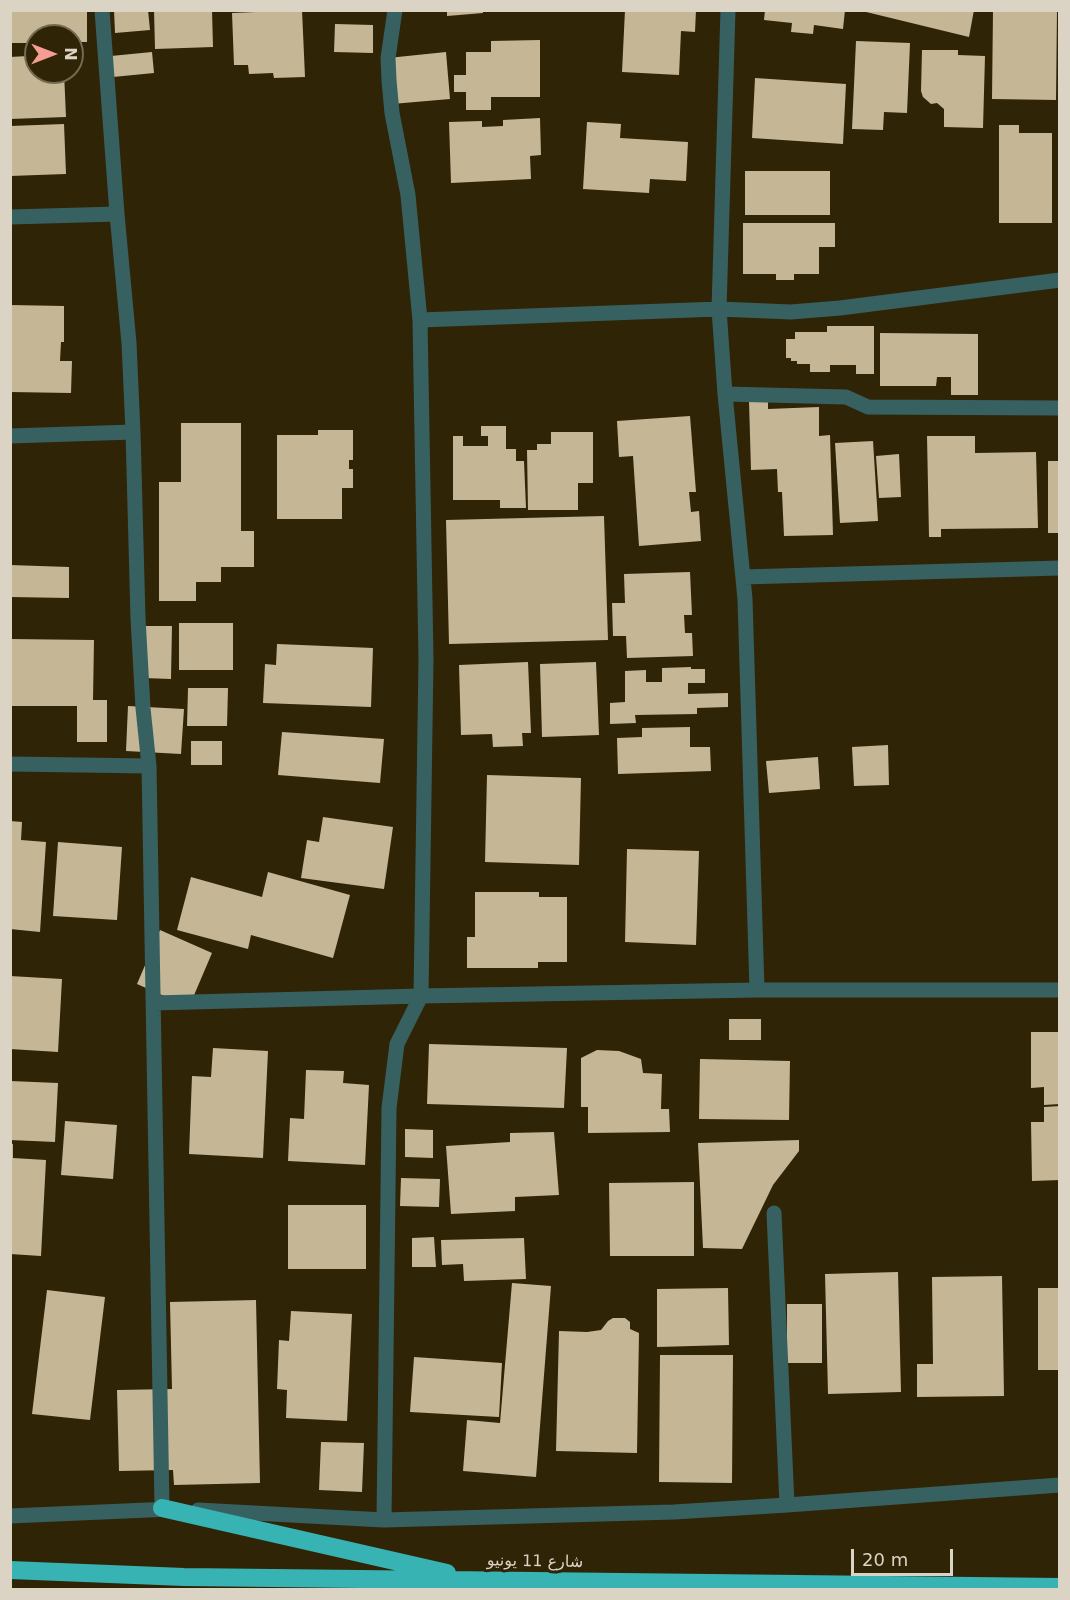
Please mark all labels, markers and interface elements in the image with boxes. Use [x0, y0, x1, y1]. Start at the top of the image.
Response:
north arrow [24, 24, 84, 84]
text: N [61, 47, 80, 61]
scale bar [854, 1537, 956, 1575]
text: 20 m [862, 1549, 908, 1570]
street label: شارع 11 يونيو [487, 1552, 583, 1572]

